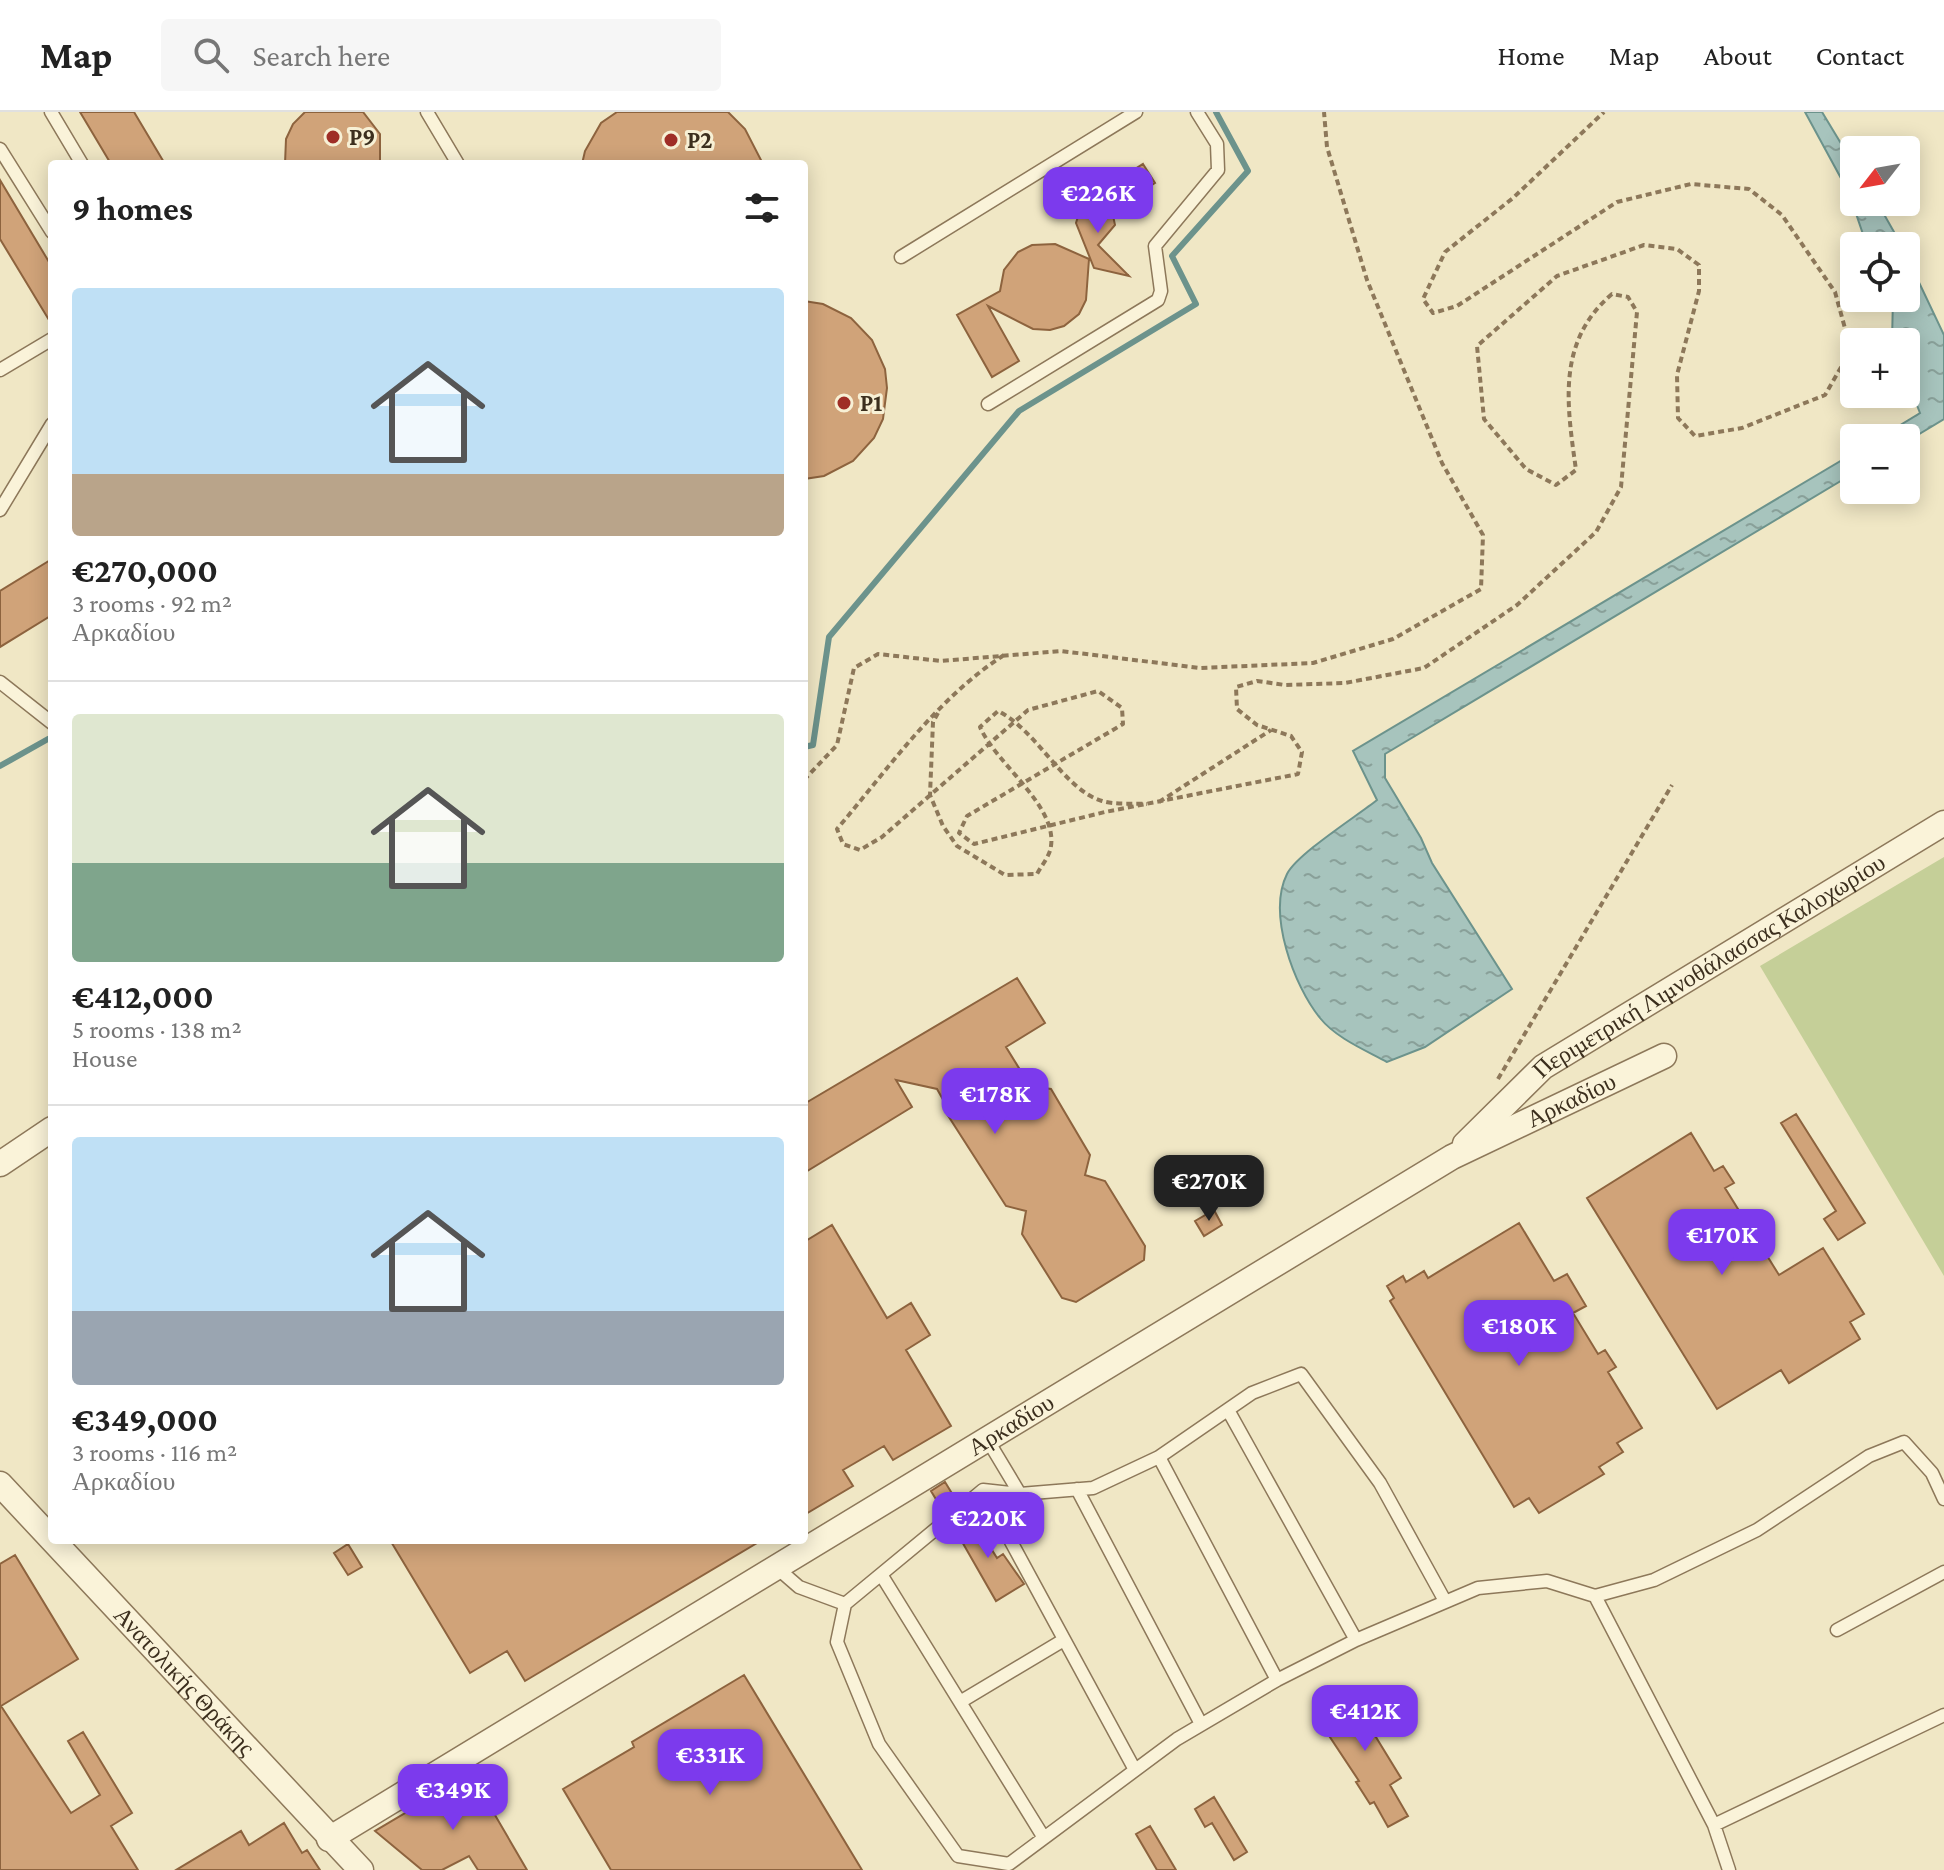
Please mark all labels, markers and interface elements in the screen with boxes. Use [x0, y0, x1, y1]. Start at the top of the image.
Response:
search box [161, 19, 721, 91]
icon: search [189, 33, 233, 77]
text: Map [40, 34, 113, 76]
text: Search here [253, 39, 390, 72]
text: Home [1498, 40, 1565, 71]
text: Map [1609, 40, 1660, 71]
text: About [1704, 40, 1772, 71]
text: Contact [1816, 40, 1904, 71]
place label: P9 [349, 123, 375, 150]
place label: P2 [687, 126, 713, 153]
marker: P9 [324, 128, 342, 146]
marker: P2 [662, 131, 680, 149]
north arrow [1840, 136, 1920, 216]
map controls [1840, 136, 1920, 504]
pin: €226K [1042, 167, 1154, 235]
text: €226K [1061, 178, 1135, 207]
icon: filters [740, 186, 784, 230]
text: 9 homes [72, 190, 193, 227]
button: locate [1840, 232, 1920, 312]
button: + [1840, 328, 1920, 408]
icon: home [356, 340, 500, 484]
place label: P1 [860, 389, 882, 416]
marker: P1 [835, 394, 853, 412]
button: − [1840, 424, 1920, 504]
text: €270,000 [72, 552, 218, 589]
text: 3 rooms · 92 m² [72, 589, 232, 618]
text: Αρκαδίου [72, 618, 175, 647]
icon: home [356, 766, 500, 910]
street label: Περιμετρική Λιμνοθάλασσας Καλοχωρίου [1527, 848, 1890, 1083]
text: €412,000 [72, 978, 214, 1015]
text: 5 rooms · 138 m² [72, 1015, 242, 1044]
text: House [72, 1044, 137, 1073]
street label: Αρκαδίου [1522, 1067, 1620, 1132]
pin: €178K [939, 1068, 1051, 1136]
text: €178K [960, 1079, 1030, 1108]
pin: €270K [1153, 1155, 1265, 1223]
text: €270K [1172, 1166, 1246, 1195]
icon: home [356, 1189, 500, 1333]
pin: €170K [1666, 1209, 1778, 1277]
text: €170K [1686, 1220, 1758, 1249]
pin: €180K [1463, 1300, 1575, 1368]
text: €180K [1482, 1311, 1556, 1340]
street label: Αρκαδίου [963, 1388, 1059, 1461]
text: €349,000 [72, 1401, 218, 1438]
text: 3 rooms · 116 m² [72, 1438, 237, 1467]
text: Αρκαδίου [72, 1467, 175, 1496]
pin: €220K [932, 1492, 1044, 1560]
text: €220K [950, 1503, 1026, 1532]
street label: Ανατολικής Θράκης [109, 1601, 261, 1761]
pin: €412K [1309, 1685, 1421, 1753]
text: €412K [1330, 1696, 1400, 1725]
pin: €331K [654, 1729, 766, 1797]
text: €331K [676, 1740, 744, 1769]
pin: €349K [397, 1764, 509, 1832]
text: €349K [416, 1775, 490, 1804]

